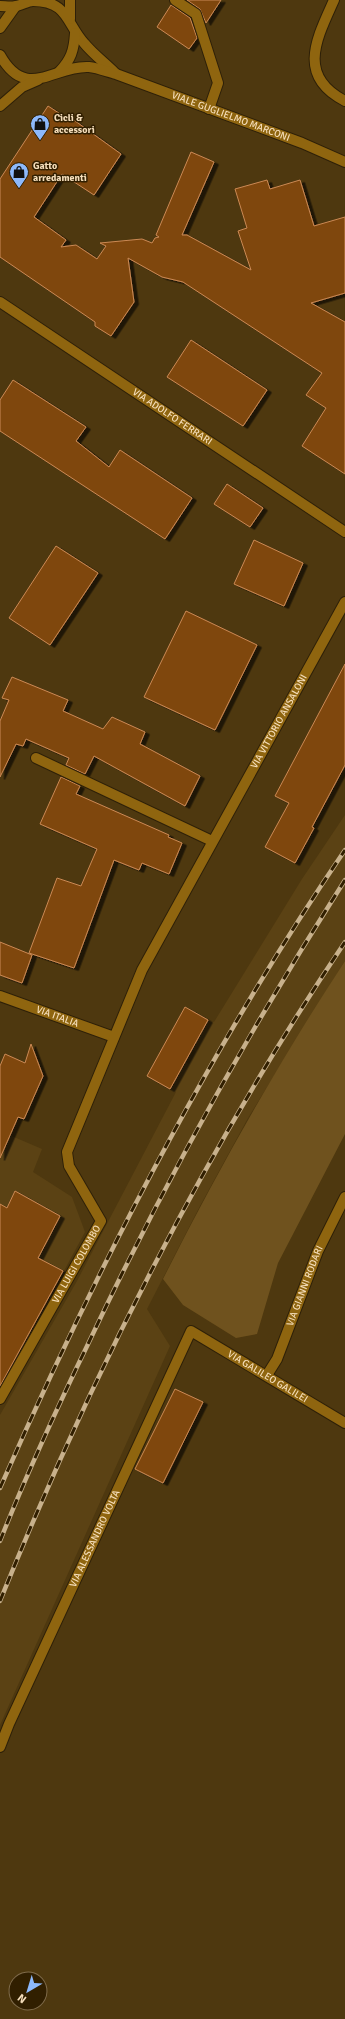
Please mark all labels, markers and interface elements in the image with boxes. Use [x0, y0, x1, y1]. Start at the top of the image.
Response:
street label: VIALE GUGLIELMO MARCONI [170, 89, 292, 144]
place label: Cicli & accessori [54, 112, 95, 136]
shop icon: Cicli & accessori [29, 113, 51, 141]
place label: Gatto arredamenti [33, 160, 87, 184]
shop icon: Gatto arredamenti [8, 161, 30, 189]
street label: VIA ADOLFO FERRARI [130, 386, 214, 448]
street label: VIA VITTORIO ANSALONI [248, 672, 310, 771]
street label: VIA ITALIA [34, 1003, 80, 1030]
street label: VIA LUIGI COLOMBO [50, 1223, 104, 1305]
street label: VIA GIANNI RODARI [284, 1244, 326, 1328]
street label: VIA GALILEO GALILEI [225, 1348, 310, 1405]
street label: VIA ALESSANDRO VOLTA [67, 1488, 123, 1589]
north arrow [8, 1971, 48, 2011]
text: N [15, 1991, 29, 2006]

